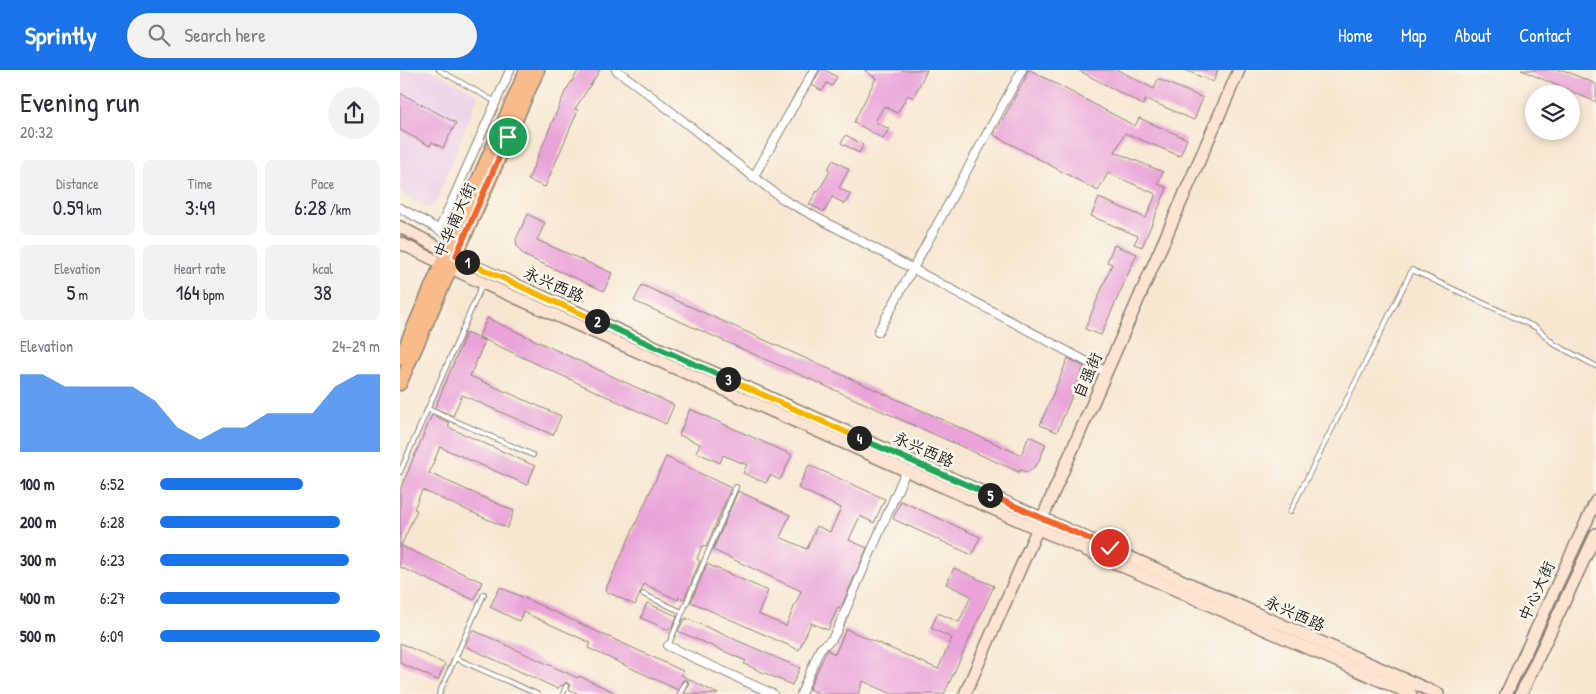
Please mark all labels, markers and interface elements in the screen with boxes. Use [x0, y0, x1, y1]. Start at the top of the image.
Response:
search box [127, 13, 477, 58]
text: Sprintly [25, 19, 97, 51]
icon: search [145, 21, 173, 49]
text: Search here [185, 22, 266, 48]
text: Home [1338, 23, 1373, 48]
text: Map [1401, 23, 1426, 48]
text: About [1454, 23, 1491, 48]
text: Contact [1519, 23, 1571, 48]
text: Evening run [20, 83, 140, 121]
map controls [1525, 85, 1580, 140]
button: layers [1525, 85, 1580, 140]
button: share [328, 87, 380, 139]
pin [487, 116, 529, 158]
text: 20:32 [20, 121, 53, 143]
icon: arrive [494, 123, 522, 151]
text: Distance [56, 174, 99, 193]
text: Time [188, 174, 212, 193]
text: Pace [311, 174, 334, 193]
street label: 中华南大街 [428, 179, 480, 261]
text: 0.59 [53, 193, 83, 222]
text: 3:49 [185, 193, 215, 222]
text: 6:28 [294, 193, 327, 222]
text: km [83, 200, 102, 219]
text: /km [327, 200, 351, 219]
pin: 1 [454, 250, 480, 274]
text: 1 [465, 253, 470, 272]
text: Elevation [54, 259, 101, 278]
text: Heart rate [174, 259, 226, 278]
text: kcal [312, 259, 333, 278]
street label: 永兴西路 [520, 261, 588, 307]
text: 5 [67, 278, 75, 307]
text: 164 [176, 278, 200, 307]
text: 38 [313, 278, 332, 307]
text: m [75, 285, 88, 304]
text: bpm [200, 285, 224, 304]
pin: 2 [584, 308, 610, 334]
text: 2 [594, 312, 601, 331]
text: Elevation [20, 335, 73, 357]
text: 24–29 m [332, 335, 380, 357]
street label: 自强街 [1067, 349, 1107, 401]
pin: 3 [716, 366, 740, 392]
text: 3 [725, 370, 732, 389]
pin: 4 [846, 426, 872, 450]
street label: 永兴西路 [890, 426, 958, 472]
text: 4 [857, 429, 862, 448]
text: 100 m [20, 473, 55, 495]
text: 6:52 [100, 473, 124, 495]
pin: 5 [978, 482, 1002, 508]
text: 5 [988, 486, 993, 505]
text: 200 m [20, 511, 56, 533]
text: 6:28 [100, 511, 125, 533]
pin [1089, 527, 1131, 569]
icon: check [1096, 534, 1124, 562]
text: 300 m [20, 549, 56, 571]
text: 6:23 [100, 549, 125, 571]
street label: 中心大街 [1513, 557, 1559, 625]
text: 400 m [20, 587, 55, 609]
text: 6:27 [100, 587, 126, 609]
street label: 永兴西路 [1261, 590, 1329, 636]
text: 500 m [20, 625, 56, 647]
text: 6:09 [100, 625, 123, 647]

